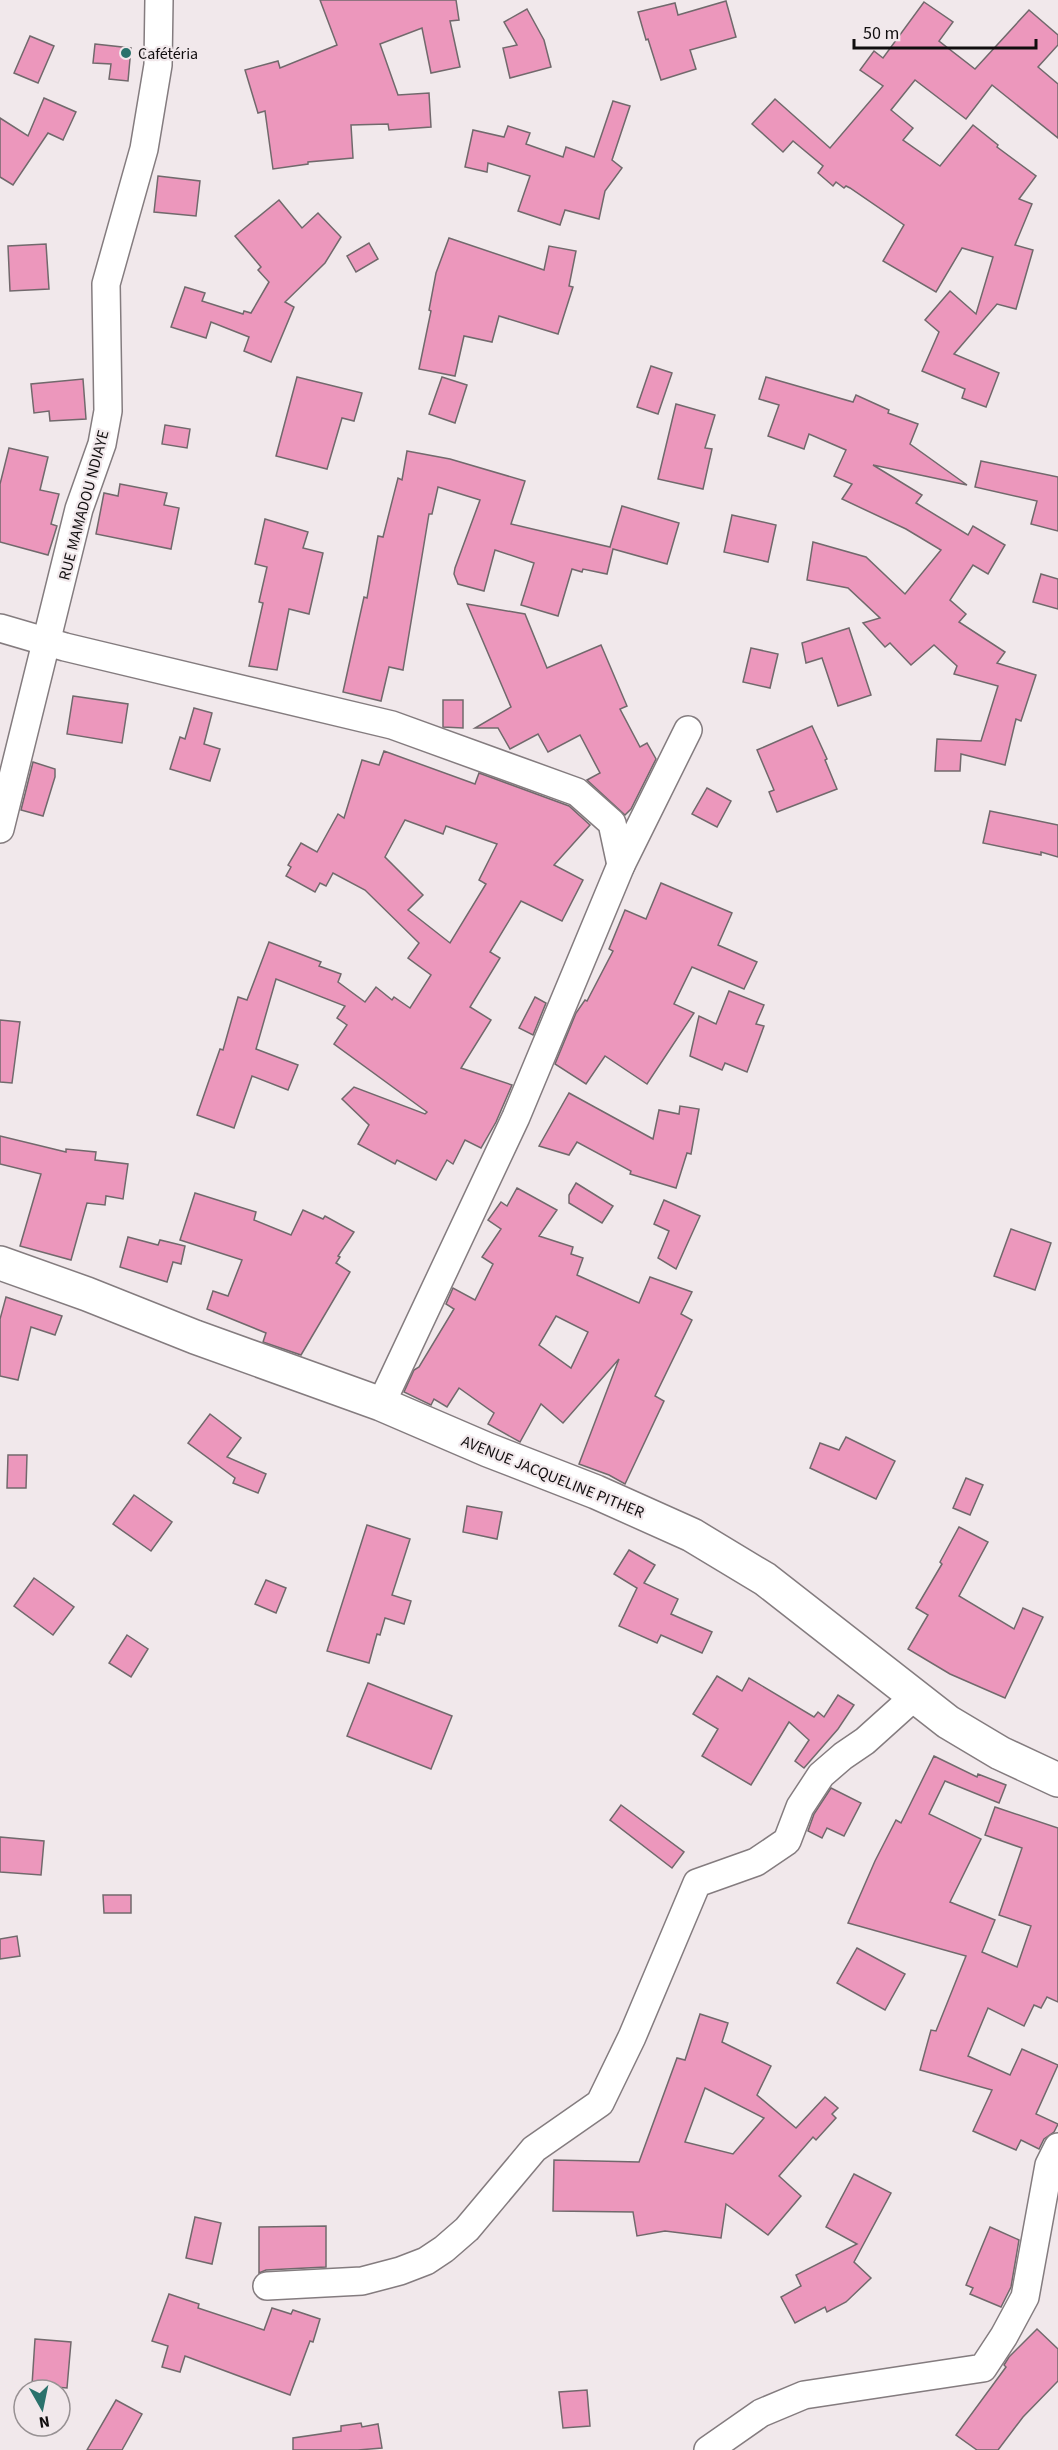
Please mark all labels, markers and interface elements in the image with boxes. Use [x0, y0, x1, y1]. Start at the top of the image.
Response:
scale bar [854, 12, 1036, 50]
text: 50 m [863, 21, 899, 46]
place label: Cafétéria [138, 43, 198, 65]
marker: Cafétéria [119, 46, 133, 60]
street label: RUE MAMADOU NDIAYE [53, 428, 115, 583]
street label: AVENUE JACQUELINE PITHER [458, 1430, 647, 1524]
north arrow [12, 2378, 72, 2438]
text: N [37, 2410, 51, 2434]

